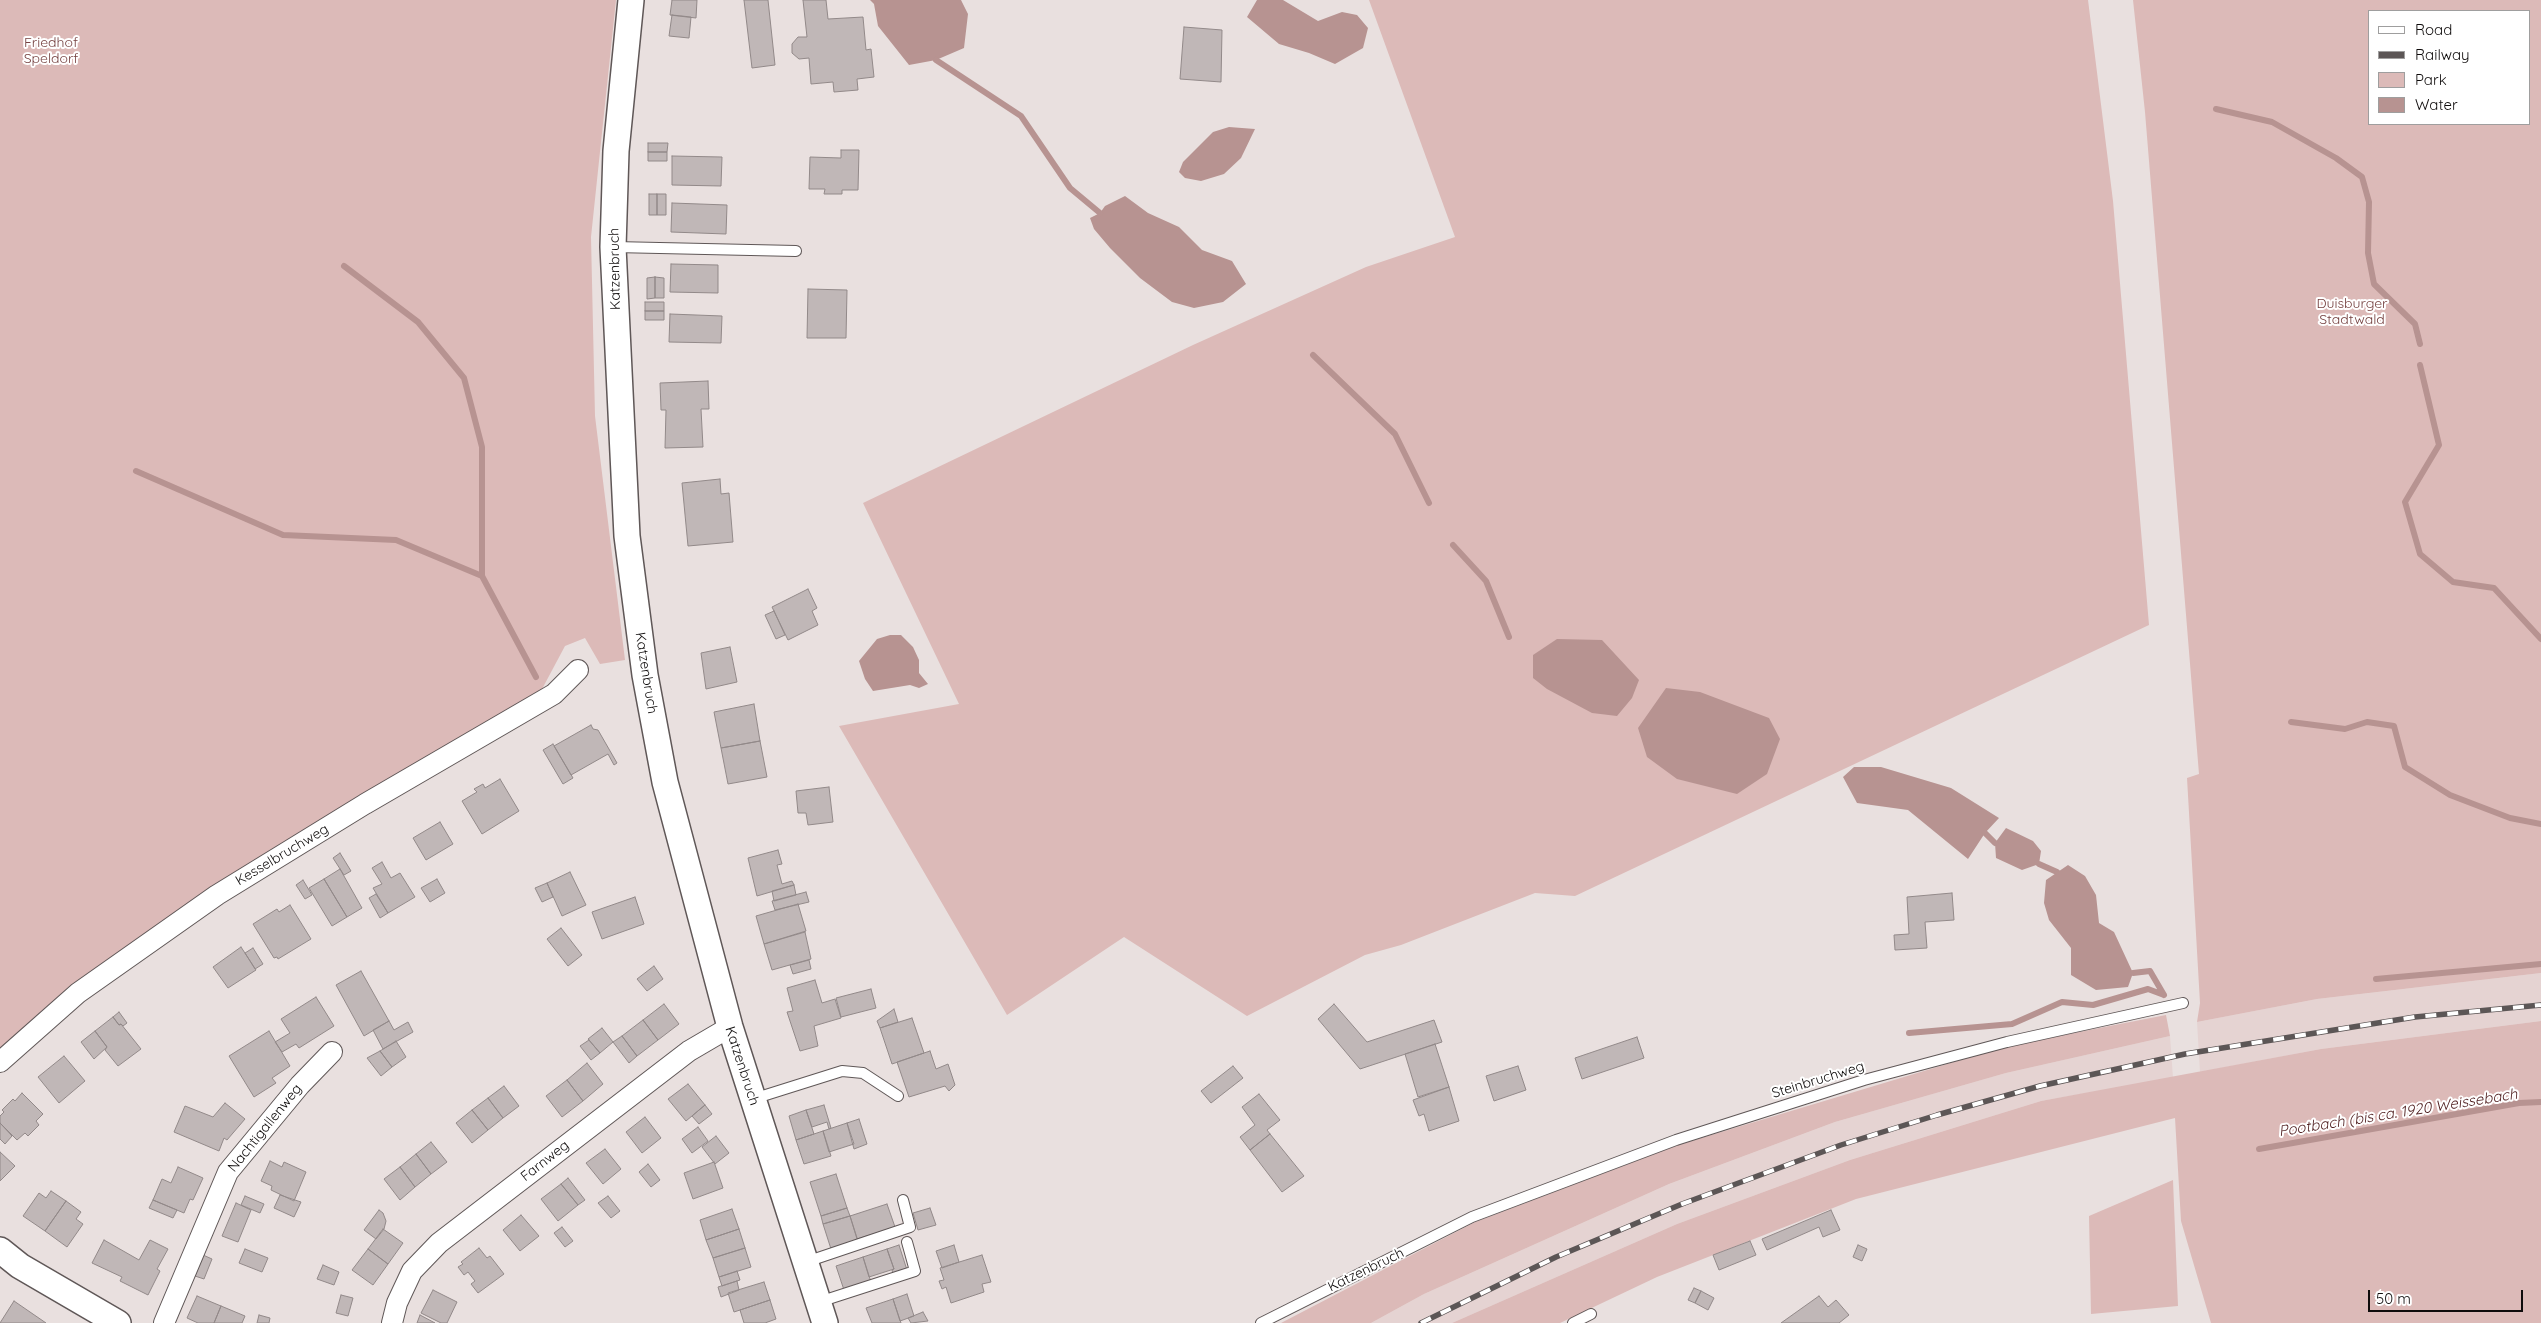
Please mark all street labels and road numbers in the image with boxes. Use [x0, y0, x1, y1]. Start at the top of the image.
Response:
street label: Katzenbruch [606, 228, 624, 310]
street label: Katzenbruch [631, 631, 661, 715]
street label: Kesselbruchweg [232, 821, 332, 889]
street label: Katzenbruch [721, 1024, 763, 1108]
street label: Steinbruchweg [1770, 1058, 1866, 1102]
street label: Nachtigallenweg [224, 1081, 306, 1175]
street label: Farnweg [517, 1137, 573, 1185]
street label: Katzenbruch [1325, 1244, 1407, 1296]

